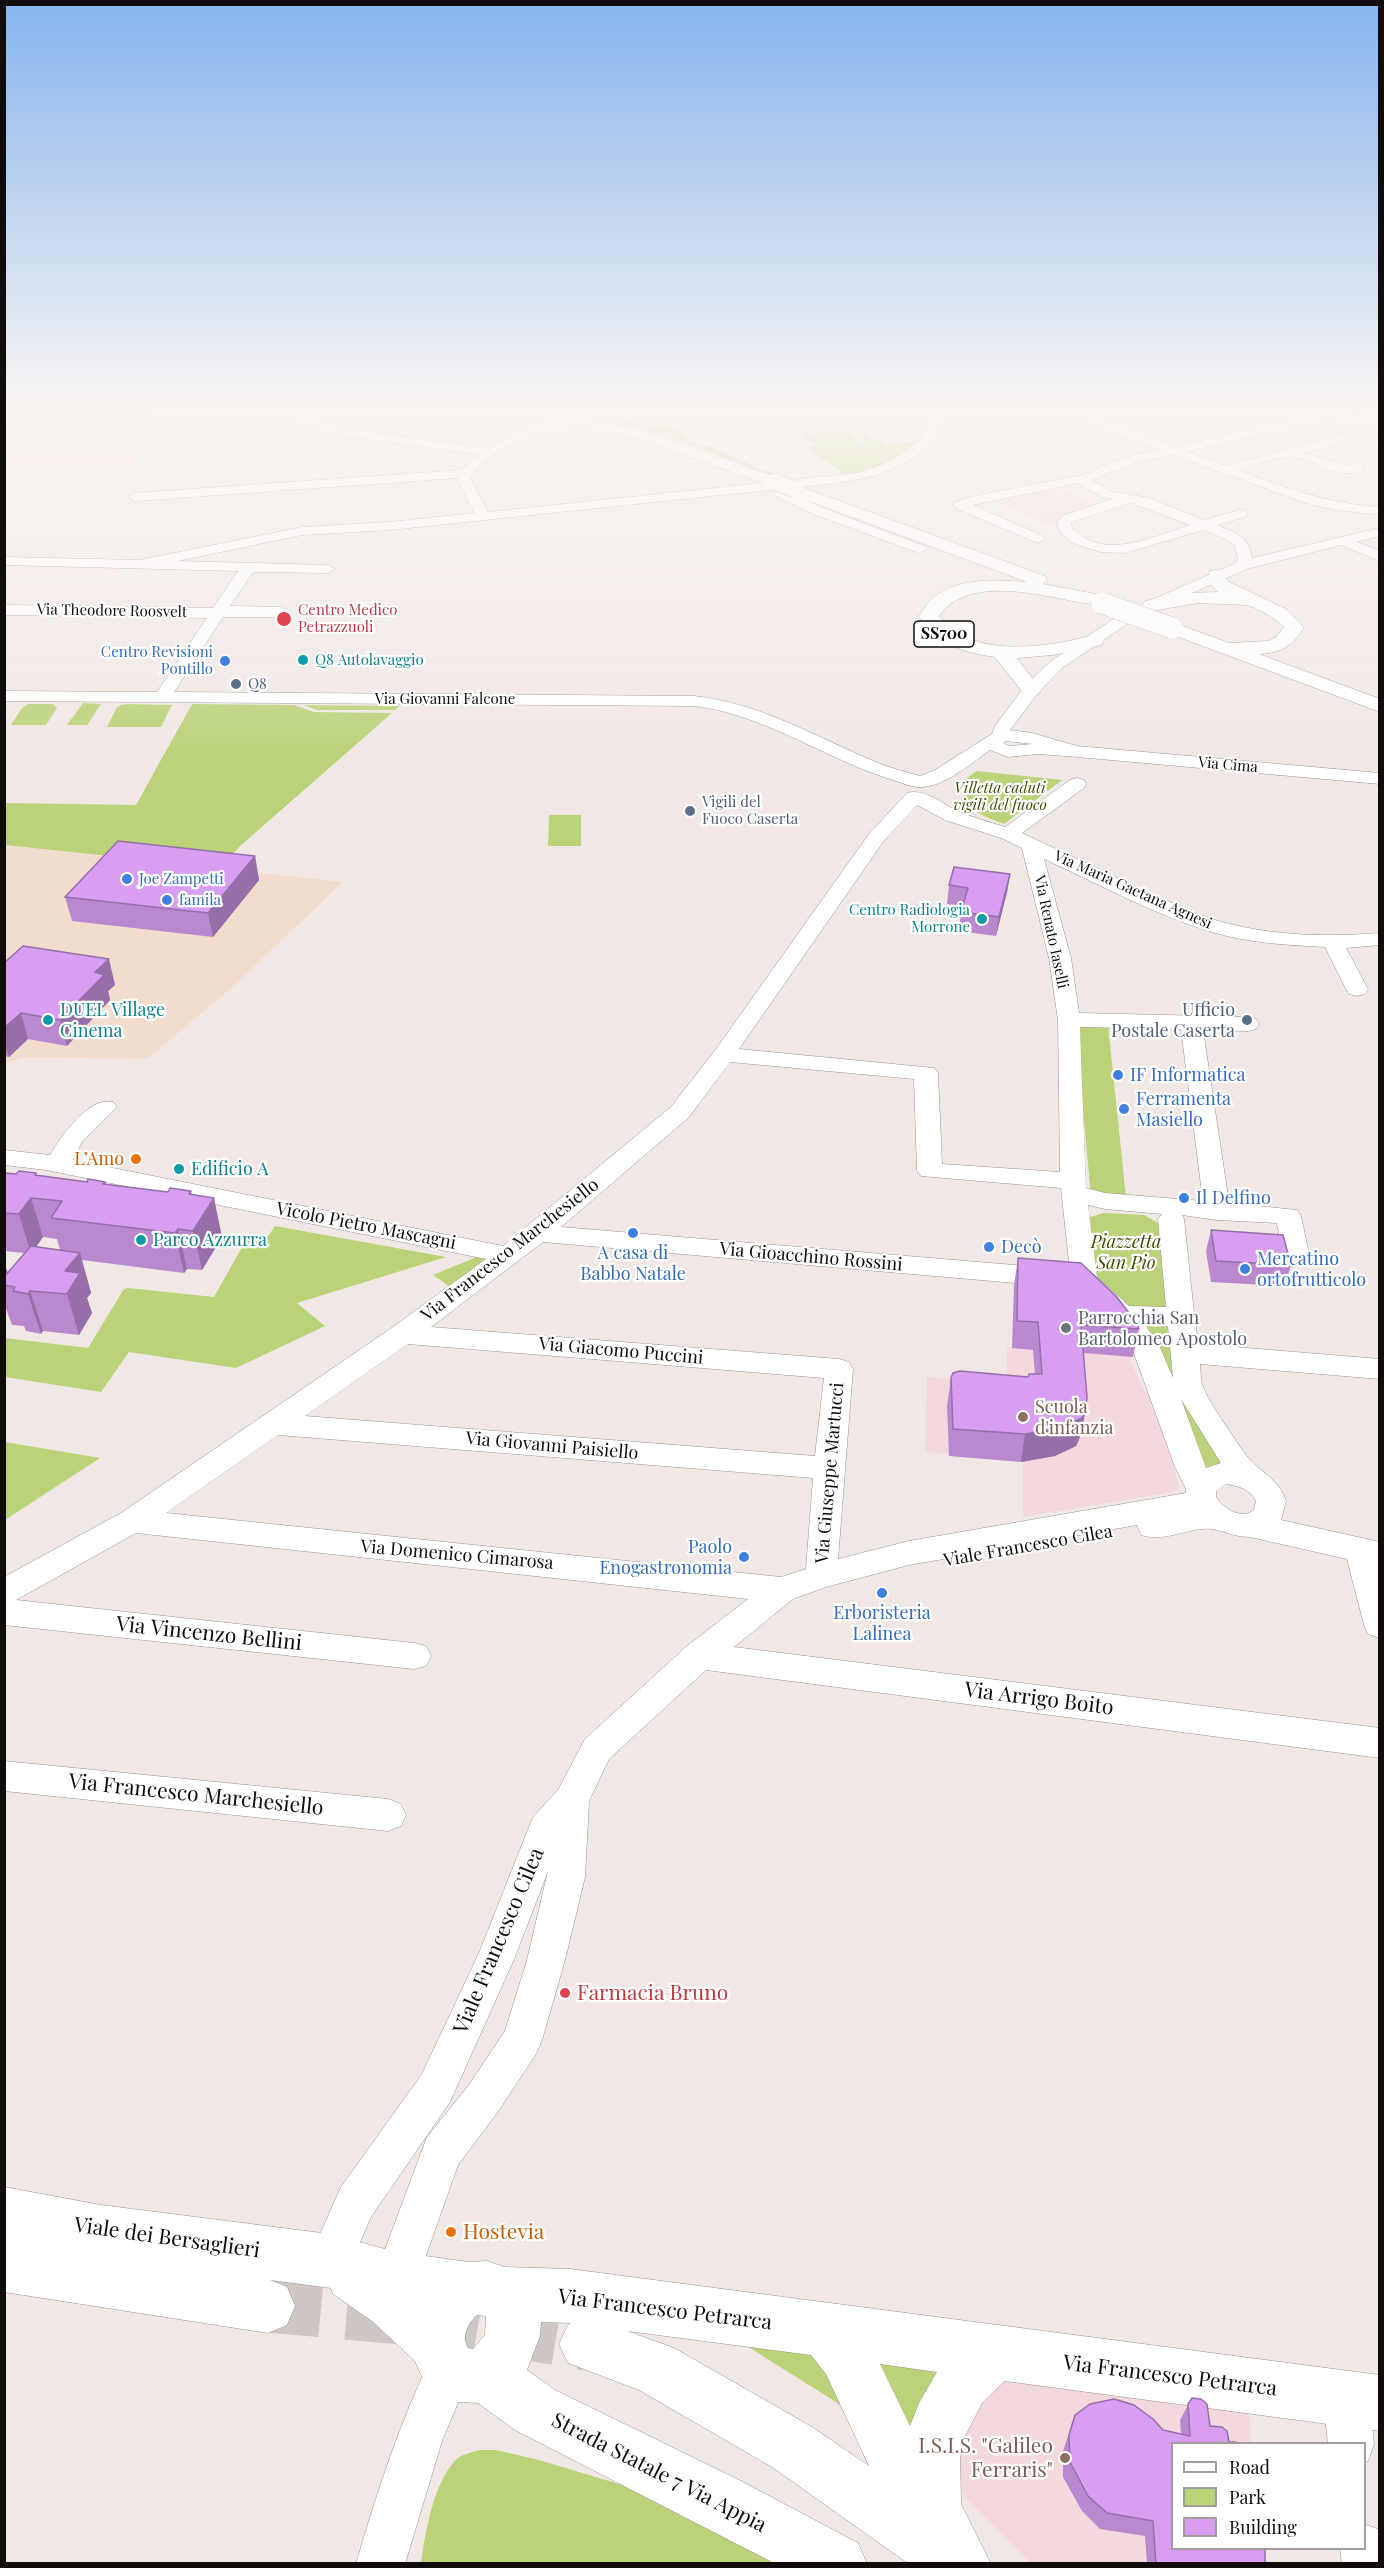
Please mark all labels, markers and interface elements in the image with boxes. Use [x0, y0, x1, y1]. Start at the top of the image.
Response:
street label: Via Theodore Roosvelt [37, 601, 187, 621]
place label: Centro Medico Petrazzuoli [298, 601, 398, 636]
marker: Centro Medico Petrazzuoli [275, 610, 293, 628]
road number: SS700 [914, 621, 974, 647]
place label: Centro Revisioni Pontillo [101, 643, 213, 678]
place label: Q8 Autolavaggio [315, 651, 424, 669]
marker: Q8 Autolavaggio [296, 653, 310, 667]
marker: Centro Revisioni Pontillo [218, 654, 232, 668]
place label: Q8 [248, 675, 267, 693]
marker: Q8 [229, 677, 243, 691]
street label: Via Giovanni Falcone [375, 690, 515, 708]
street label: Via Cima [1197, 753, 1259, 777]
park label: Villetta caduti vigili del fuoco [953, 779, 1047, 814]
place label: Vigili del Fuoco Caserta [702, 793, 798, 828]
marker: Vigili del Fuoco Caserta [683, 804, 697, 818]
street label: Via Maria Gaetana Agnesi [1051, 847, 1215, 933]
place label: Joe Zampetti [139, 870, 224, 888]
marker: Joe Zampetti [120, 872, 134, 886]
street label: Via Renato Iaselli [1030, 874, 1072, 990]
place label: famila [179, 891, 221, 909]
marker: famila [160, 893, 174, 907]
place label: Centro Radiologia Morrone [849, 901, 970, 936]
marker: Centro Radiologia Morrone [975, 912, 989, 926]
place label: DUEL Village Cinema [60, 999, 165, 1042]
place label: Ufficio Postale Caserta [1111, 999, 1235, 1042]
marker: DUEL Village Cinema [41, 1013, 55, 1027]
marker: Ufficio Postale Caserta [1240, 1013, 1254, 1027]
place label: IF Informatica [1130, 1064, 1246, 1086]
marker: IF Informatica [1111, 1068, 1125, 1082]
place label: Ferramenta Masiello [1136, 1088, 1231, 1130]
marker: Ferramenta Masiello [1117, 1102, 1131, 1116]
place label: L’Amo [74, 1148, 124, 1170]
marker: L’Amo [129, 1152, 143, 1166]
place label: Edificio A [191, 1158, 269, 1180]
marker: Edificio A [172, 1162, 186, 1176]
street label: Via Francesco Marchesiello [417, 1174, 603, 1326]
place label: Il Delfino [1196, 1187, 1271, 1209]
marker: Il Delfino [1177, 1191, 1191, 1205]
street label: Vicolo Pietro Mascagni [274, 1198, 458, 1254]
marker: A casa di Babbo Natale [626, 1226, 640, 1240]
place label: Parco Azzurra [153, 1229, 267, 1251]
park label: Piazzetta San Pio [1091, 1231, 1161, 1274]
marker: Parco Azzurra [134, 1233, 148, 1247]
place label: Decò [1001, 1236, 1042, 1258]
street label: Via Gioacchino Rossini [719, 1238, 903, 1276]
marker: Decò [982, 1240, 996, 1254]
place label: A casa di Babbo Natale [580, 1242, 686, 1284]
place label: Mercatino ortofrutticolo [1257, 1248, 1366, 1290]
marker: Mercatino ortofrutticolo [1238, 1262, 1252, 1276]
place label: Parrocchia San Bartolomeo Apostolo [1078, 1307, 1247, 1350]
marker: Parrocchia San Bartolomeo Apostolo [1059, 1321, 1073, 1335]
street label: Via Giacomo Puccini [538, 1333, 704, 1369]
street label: Via Giuseppe Martucci [811, 1382, 849, 1564]
place label: Scuola d'infanzia [1035, 1396, 1113, 1438]
marker: Scuola d'infanzia [1016, 1410, 1030, 1424]
street label: Via Giovanni Paisiello [465, 1428, 639, 1464]
street label: Viale Francesco Cilea [942, 1520, 1114, 1572]
street label: Via Domenico Cimarosa [360, 1536, 554, 1574]
place label: Paolo Enogastronomia [599, 1536, 732, 1578]
marker: Paolo Enogastronomia [737, 1550, 751, 1564]
marker: Erboristeria Lalinea [875, 1586, 889, 1600]
place label: Erboristeria Lalinea [833, 1602, 931, 1644]
street label: Via Vincenzo Bellini [115, 1612, 303, 1656]
street label: Via Arrigo Boito [963, 1677, 1115, 1721]
street label: Via Francesco Marchesiello [67, 1769, 325, 1821]
street label: Viale Francesco Cilea [448, 1844, 550, 2038]
place label: Farmacia Bruno [577, 1980, 728, 2006]
marker: Farmacia Bruno [558, 1986, 572, 2000]
street label: Viale dei Bersaglieri [72, 2212, 262, 2264]
place label: Hostevia [463, 2219, 544, 2245]
marker: Hostevia [444, 2225, 458, 2239]
street label: Via Francesco Petrarca [557, 2284, 773, 2336]
street label: Via Francesco Petrarca [1062, 2350, 1278, 2402]
street label: Strada Statale 7 Via Appia [547, 2408, 771, 2538]
place label: I.S.I.S. "Galileo Ferraris" [918, 2433, 1053, 2483]
legend [1171, 2442, 1366, 2550]
marker: I.S.I.S. "Galileo Ferraris" [1058, 2451, 1072, 2465]
text: Road [1229, 2455, 1270, 2479]
text: Park [1229, 2485, 1266, 2509]
text: Building [1229, 2515, 1297, 2539]

